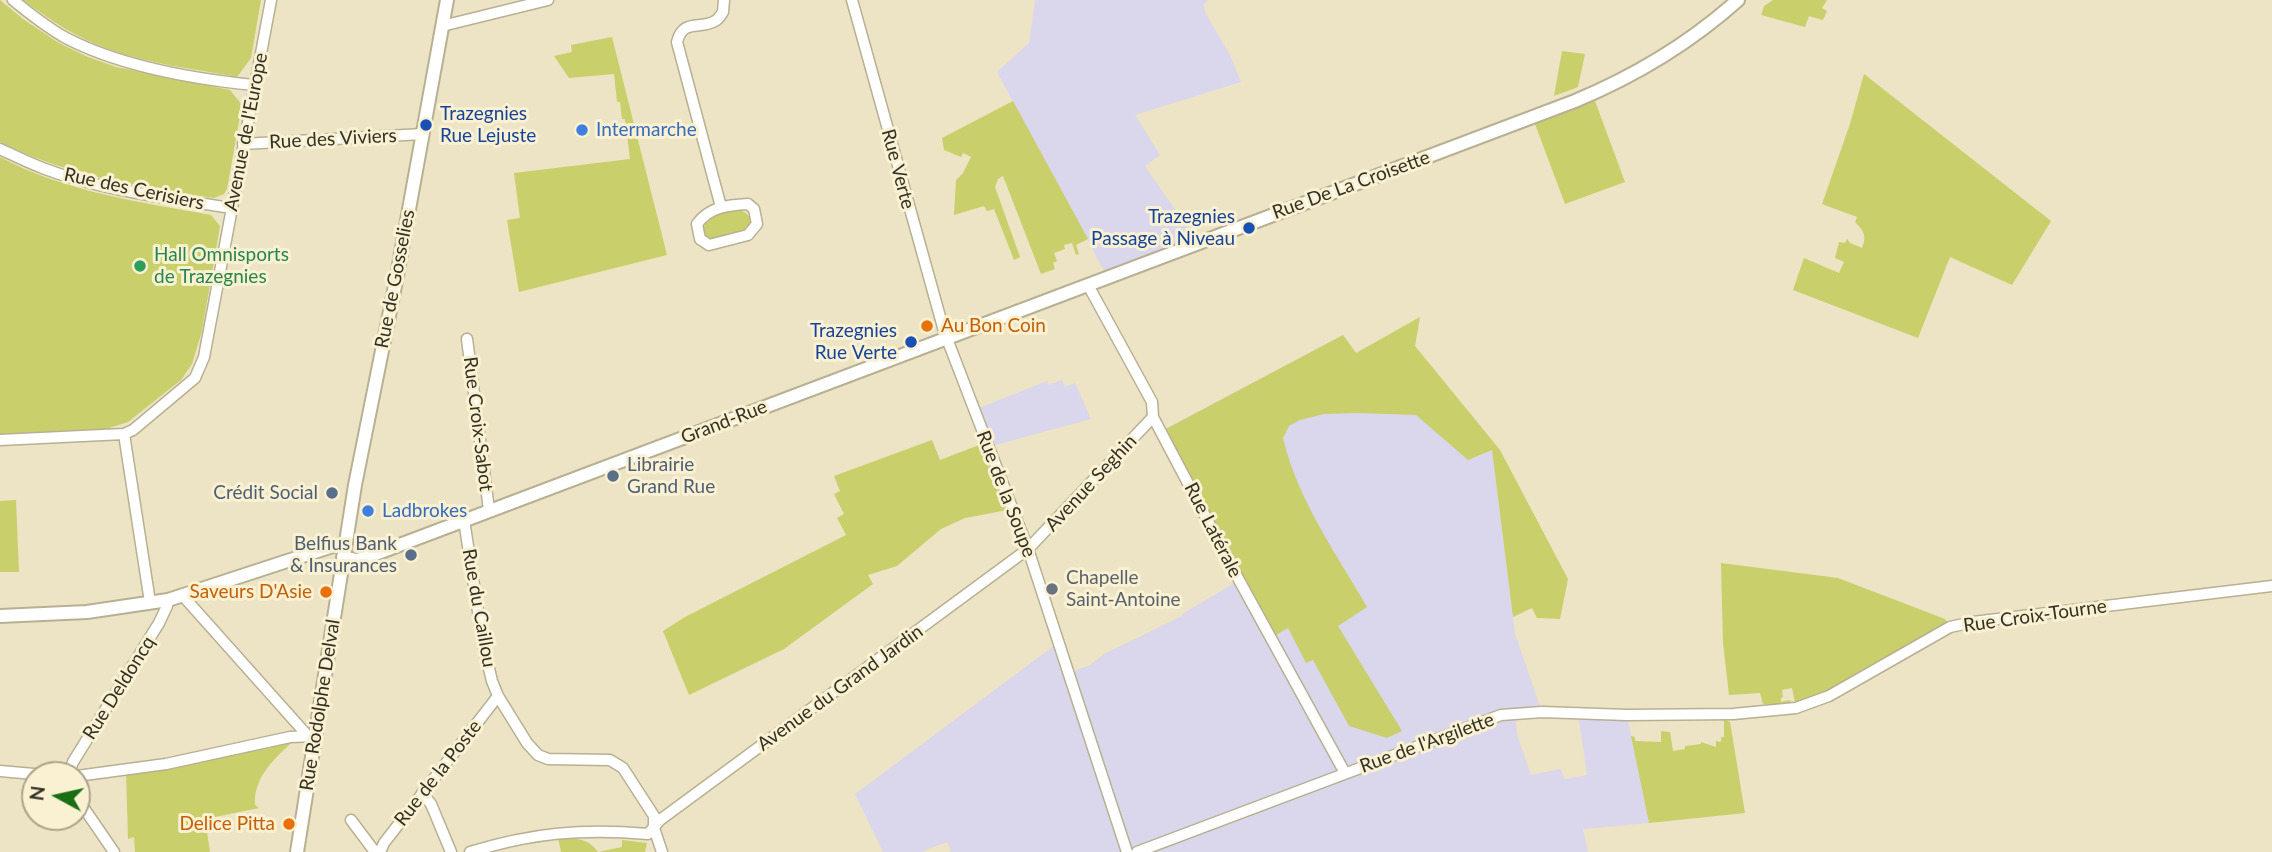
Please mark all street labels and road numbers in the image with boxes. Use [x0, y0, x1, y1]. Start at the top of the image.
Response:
street label: Avenue de l'Europe [219, 51, 273, 213]
street label: Rue des Viviers [269, 124, 397, 154]
street label: Rue Verte [876, 126, 920, 212]
street label: Rue De La Croisette [1269, 146, 1433, 224]
street label: Rue des Cerisiers [62, 163, 206, 215]
street label: Rue de Gosselies [370, 208, 420, 350]
street label: Rue Croix-Sabot [458, 355, 498, 493]
street label: Grand-Rue [678, 395, 770, 449]
street label: Rue de la Soupe [971, 428, 1041, 560]
street label: Avenue Seghin [1040, 430, 1142, 536]
street label: Rue Latérale [1179, 479, 1247, 581]
street label: Rue du Caillou [457, 547, 501, 669]
street label: Rue Croix-Tourne [1962, 595, 2108, 637]
street label: Rue Rodolphe Delval [295, 618, 345, 792]
street label: Avenue du Grand Jardin [753, 620, 927, 756]
street label: Rue Deldoncq [78, 632, 160, 744]
street label: Rue de l'Argilette [1357, 708, 1497, 778]
street label: Rue de la Poste [390, 716, 486, 830]

